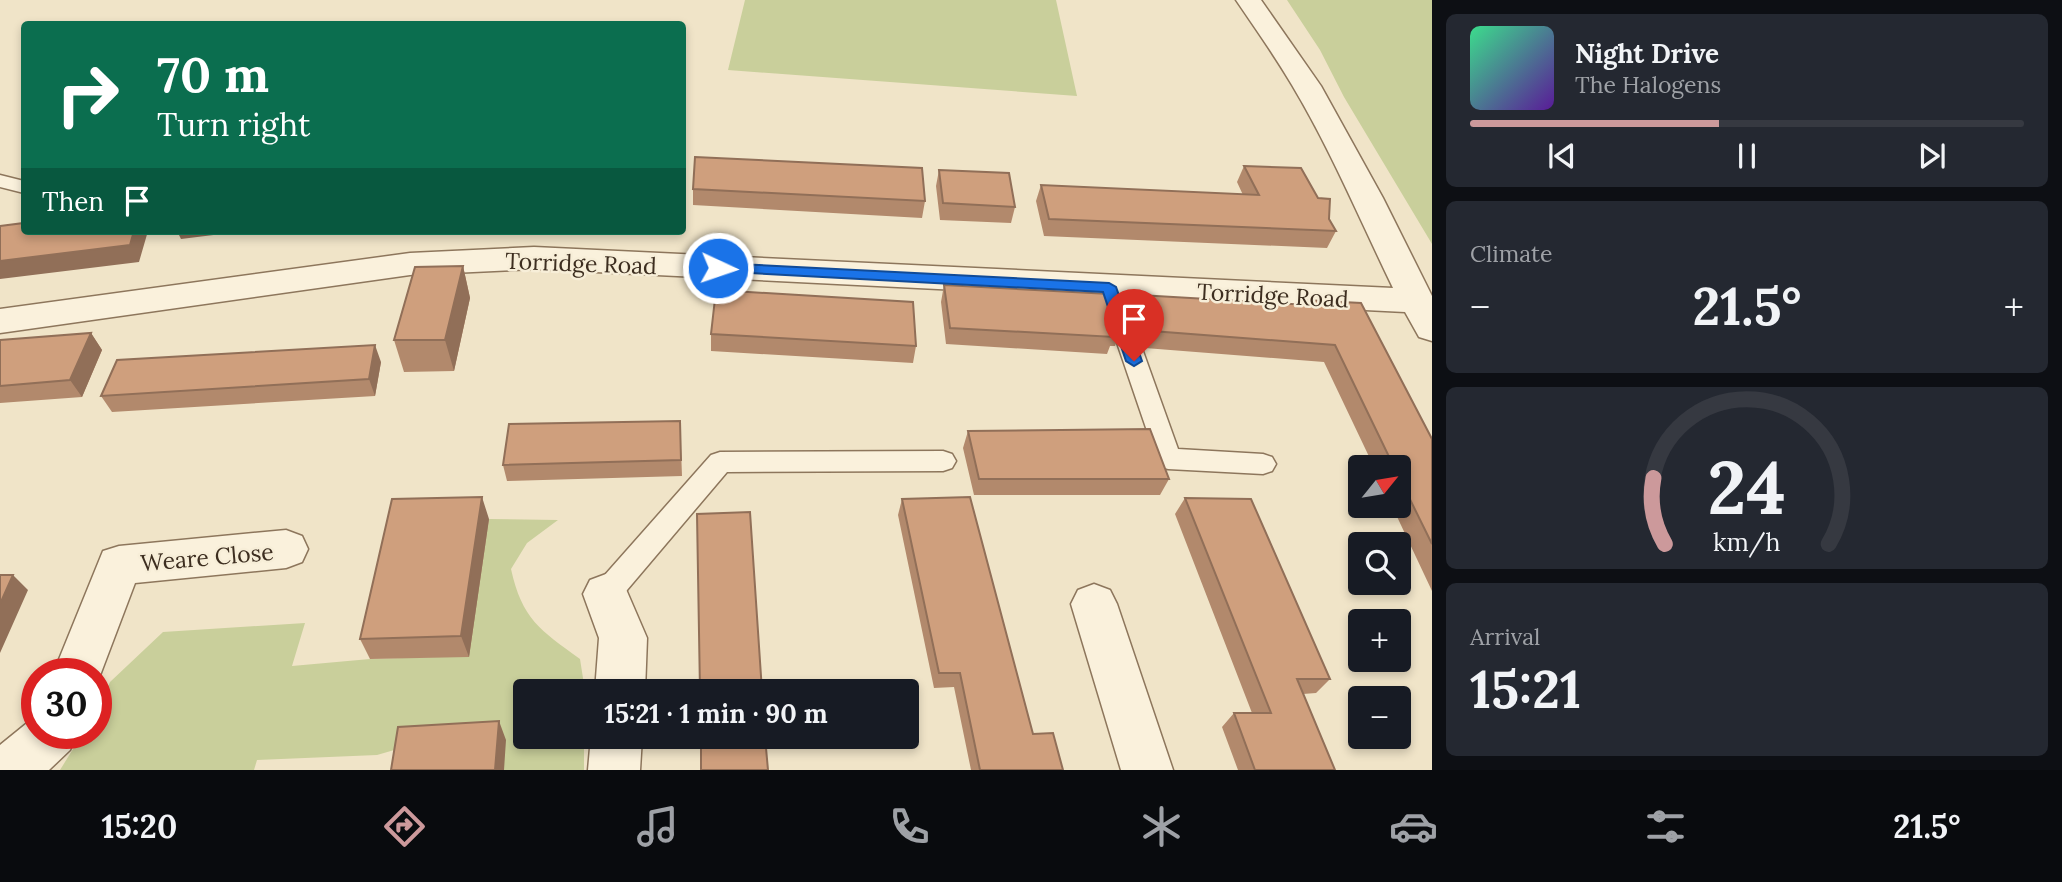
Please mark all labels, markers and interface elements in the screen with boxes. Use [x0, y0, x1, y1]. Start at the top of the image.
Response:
text: Night Drive [1575, 37, 1719, 70]
text: 70 m [157, 43, 269, 105]
icon: right [42, 49, 133, 140]
text: The Halogens [1575, 70, 1721, 99]
text: Turn right [157, 104, 310, 145]
icon: previous [1543, 137, 1581, 175]
icon: pause [1728, 137, 1766, 175]
icon: next [1913, 137, 1951, 175]
icon: arrive [118, 182, 156, 220]
text: Then [42, 185, 104, 218]
position arrow [681, 231, 755, 305]
text: Climate [1470, 239, 1552, 268]
street label: Torridge Road [505, 246, 658, 280]
text: 21.5° [1693, 273, 1801, 339]
street label: Torridge Road [1197, 277, 1350, 313]
text: − [1470, 283, 1490, 331]
text: + [2004, 283, 2024, 331]
pin [1104, 289, 1164, 361]
icon: arrive [1115, 300, 1153, 338]
text: 24 [1708, 442, 1786, 535]
north arrow [1348, 455, 1410, 518]
map controls [1348, 455, 1411, 749]
text: km/h [1713, 526, 1781, 558]
button: search [1348, 532, 1411, 595]
street label: Weare Close [139, 537, 275, 577]
button: + [1348, 609, 1411, 672]
text: Arrival [1470, 622, 1540, 651]
text: 15:21 [1470, 656, 1581, 722]
speed limit sign: 30 [21, 658, 112, 749]
button: − [1348, 686, 1411, 749]
text: 15:21 · 1 min · 90 m [604, 697, 828, 730]
icon: directions [380, 802, 429, 851]
icon: music [633, 802, 682, 851]
icon: phone [885, 802, 934, 851]
icon: climate [1137, 802, 1186, 851]
icon: car [1389, 802, 1438, 851]
icon: filters [1641, 802, 1690, 851]
text: 15:20 [102, 806, 177, 847]
text: 21.5° [1893, 806, 1960, 847]

